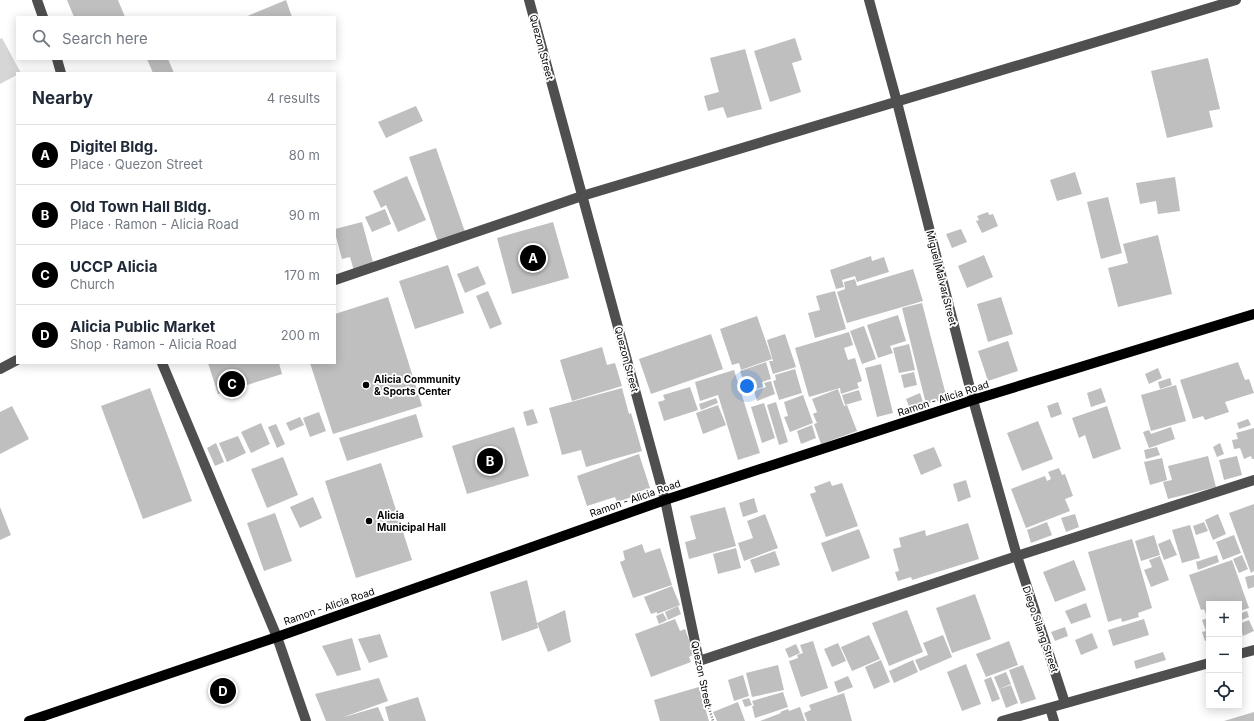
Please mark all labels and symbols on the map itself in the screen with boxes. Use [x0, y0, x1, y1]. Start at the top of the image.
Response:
street label: Quezon Street [527, 13, 557, 82]
street label: Miguel Malvar Street [924, 229, 960, 328]
pin: A [520, 243, 546, 273]
street label: Quezon Street [612, 325, 642, 394]
pin: C [219, 369, 245, 399]
place label: Alicia Community & Sports Center [374, 373, 461, 397]
your location [737, 376, 757, 396]
street label: Ramon - Alicia Road [896, 378, 990, 418]
marker: Alicia Community & Sports Center [361, 380, 371, 390]
pin: B [477, 446, 503, 476]
street label: Ramon - Alicia Road [588, 477, 682, 519]
place label: Alicia Municipal Hall [377, 509, 446, 533]
marker: Alicia Municipal Hall [364, 516, 374, 526]
street label: Diego Silang Street [1021, 584, 1062, 674]
street label: Ramon - Alicia Road [282, 585, 376, 627]
street label: Quezon Street [689, 640, 715, 709]
pin: D [210, 676, 236, 706]

